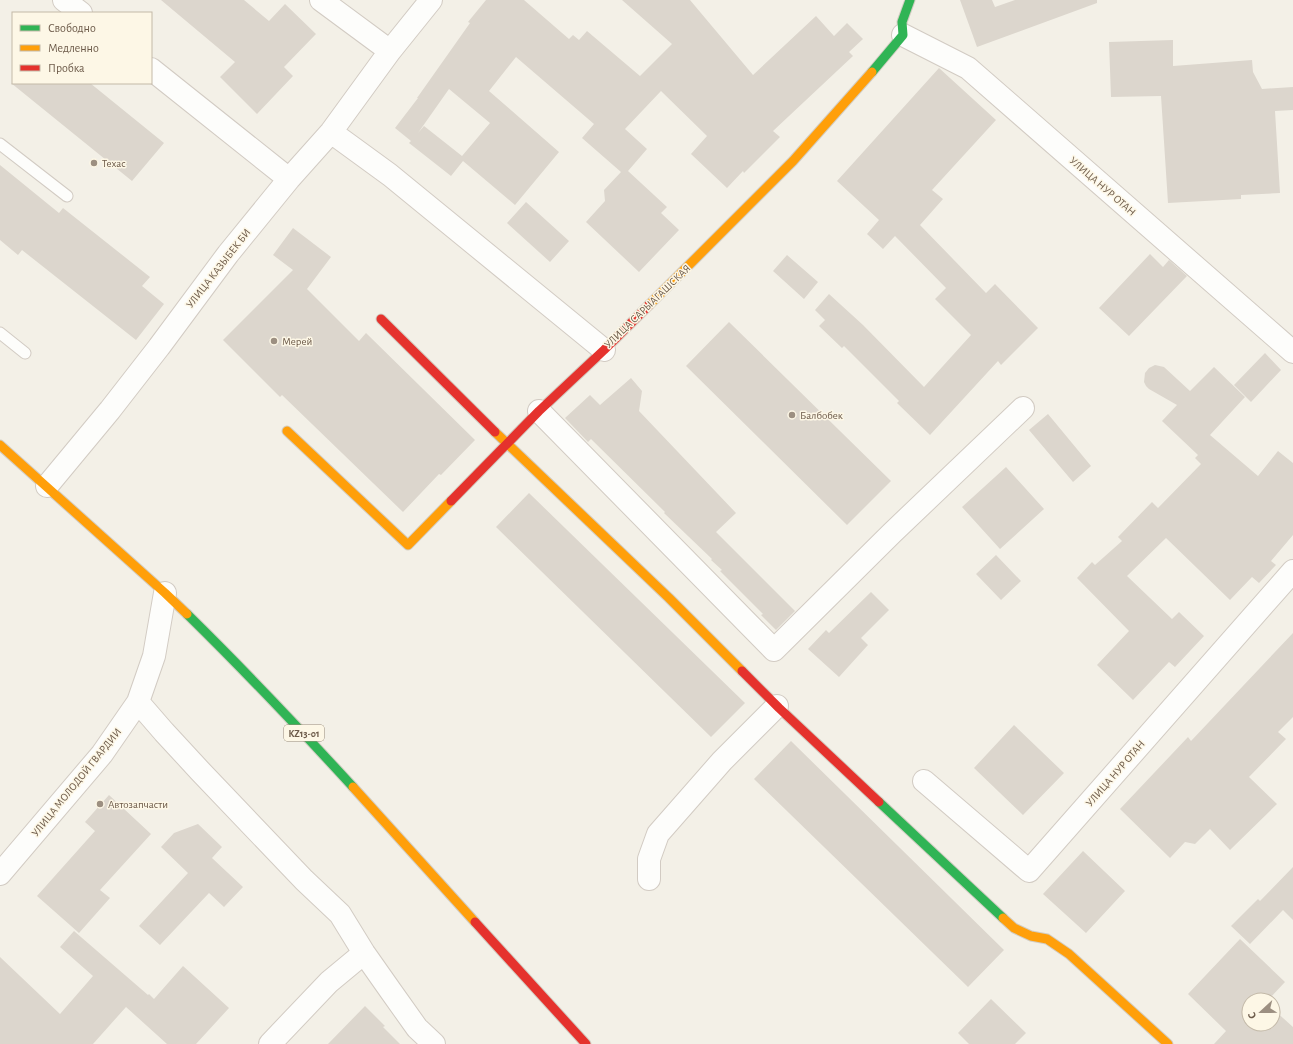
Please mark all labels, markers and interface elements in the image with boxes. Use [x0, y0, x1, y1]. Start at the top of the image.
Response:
legend [12, 12, 152, 84]
text: Свободно [48, 22, 96, 34]
text: Медленно [48, 42, 99, 54]
text: Пробка [48, 62, 85, 74]
street label: УЛИЦА НУР ОТАН [1068, 155, 1138, 218]
marker: Техас [89, 158, 99, 168]
place label: Техас [102, 158, 126, 169]
street label: УЛИЦА КАЗЫБЕК БИ [184, 227, 253, 310]
street label: УЛИЦА САРЫАГАШСКАЯ [602, 262, 693, 350]
marker: Мерей [269, 336, 279, 346]
place label: Мерей [282, 336, 312, 347]
marker: Балбобек [787, 410, 797, 420]
place label: Балбобек [800, 410, 843, 421]
road number: KZ13-01 [284, 725, 324, 741]
street label: УЛИЦА МОЛОДОЙ ГВАРДИИ [29, 726, 123, 839]
street label: УЛИЦА НУР ОТАН [1084, 738, 1147, 808]
marker: Автозапчасти [95, 799, 105, 809]
place label: Автозапчасти [108, 799, 168, 810]
north arrow [1241, 992, 1281, 1032]
text: С [1246, 1011, 1258, 1020]

